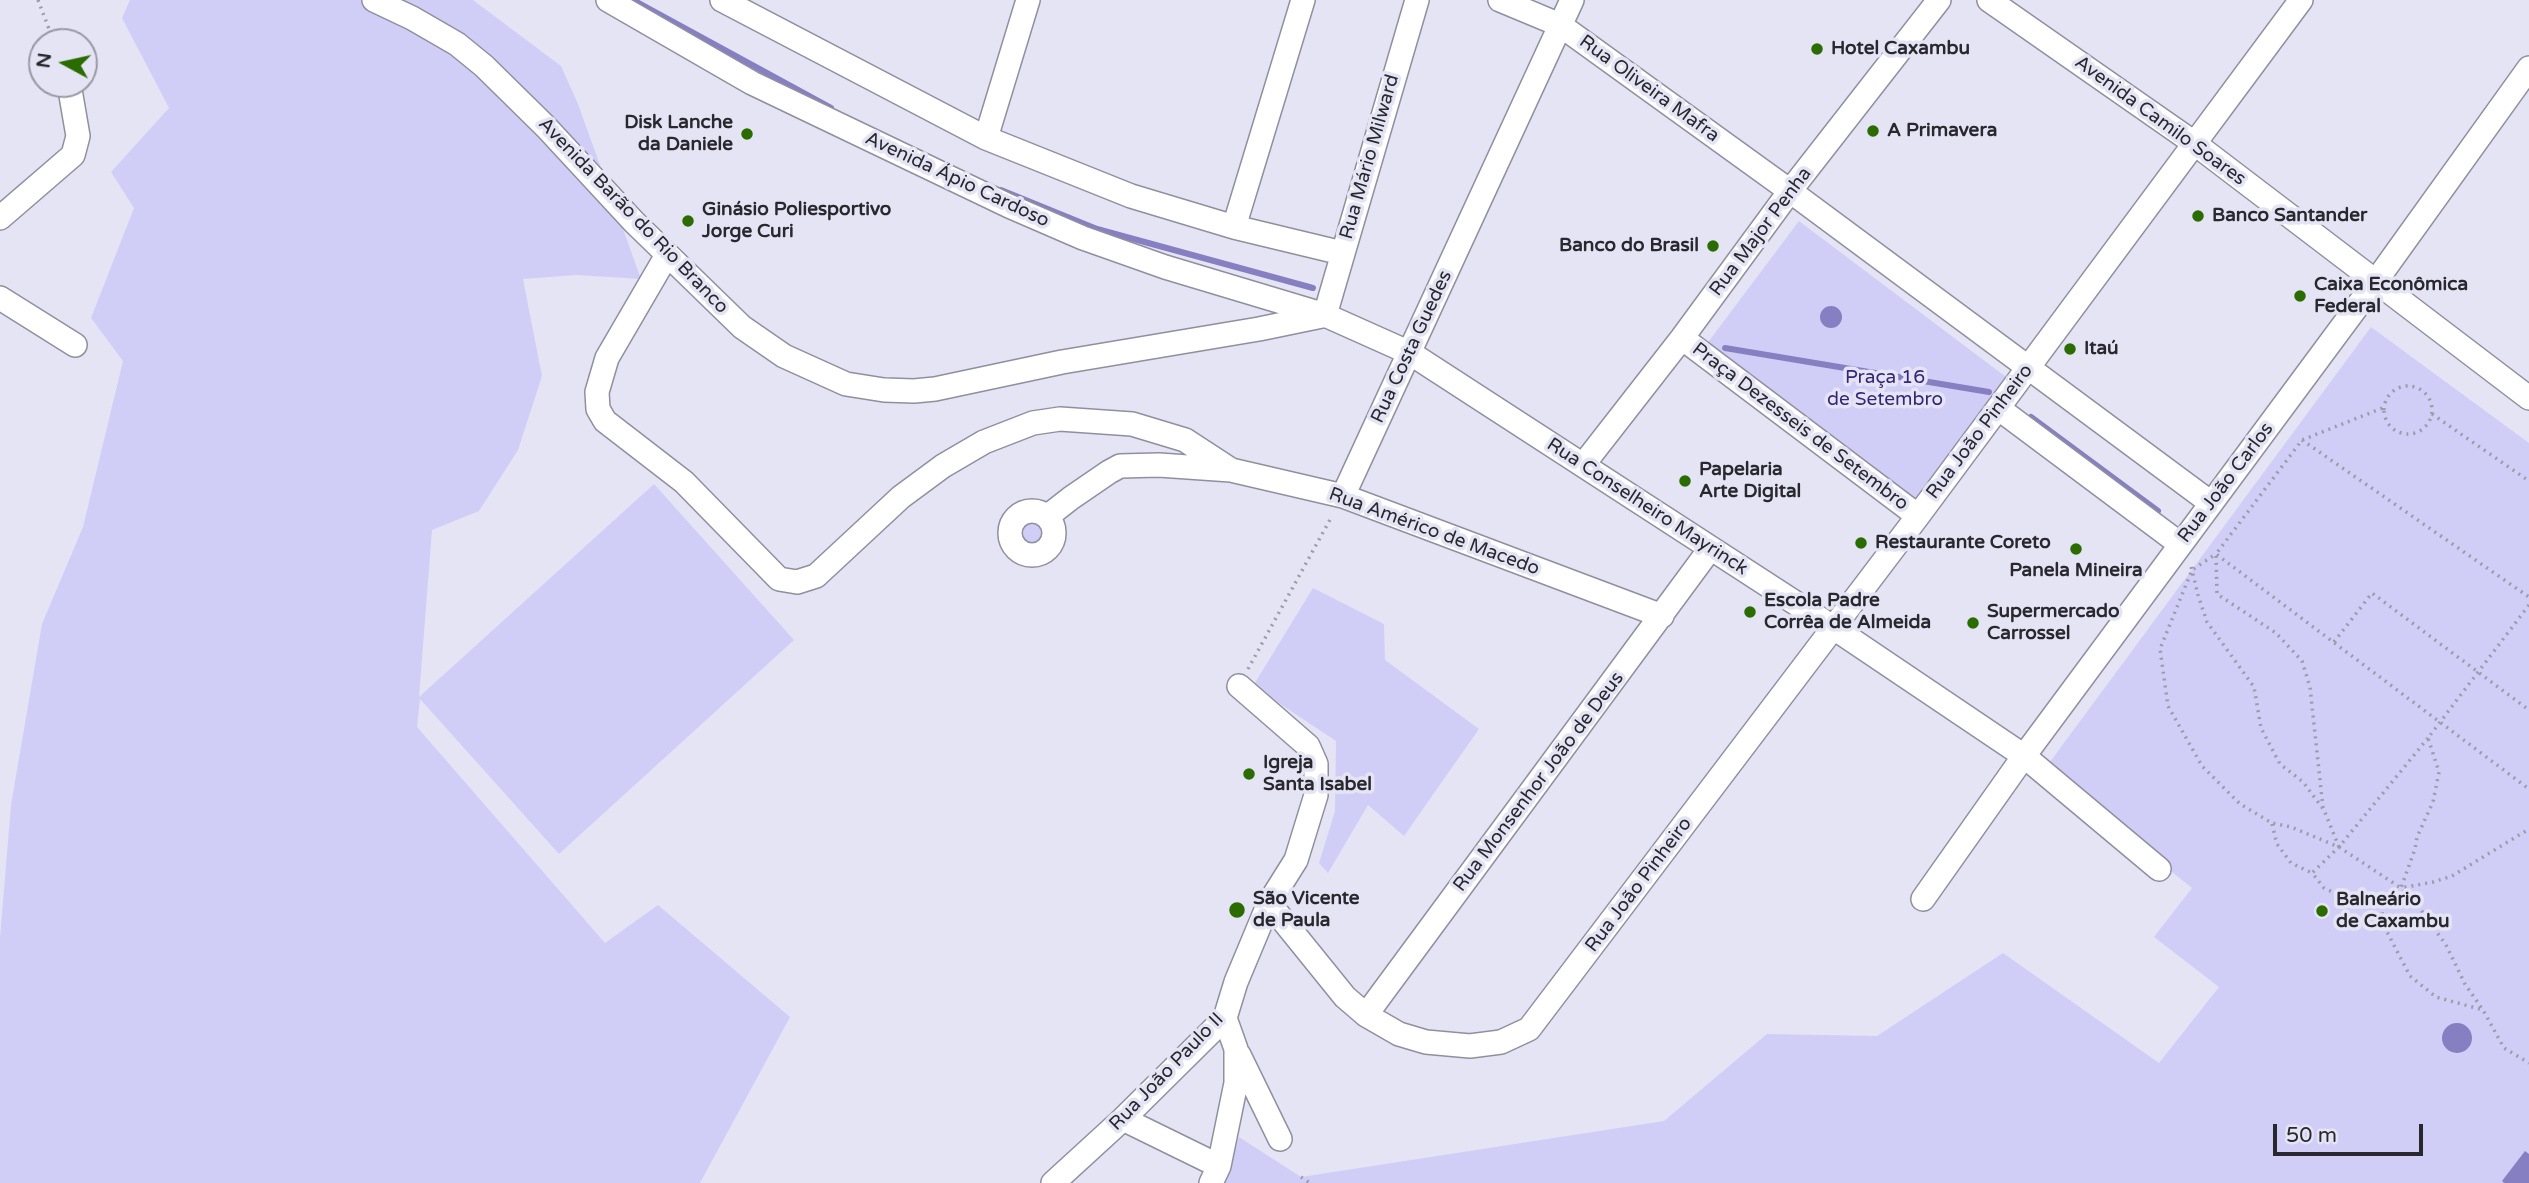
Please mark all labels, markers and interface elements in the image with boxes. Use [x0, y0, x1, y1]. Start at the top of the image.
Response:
north arrow [28, 28, 98, 98]
street label: Rua Oliveira Mafra [1574, 30, 1724, 148]
place label: Hotel Caxambu [1831, 38, 1970, 60]
marker: Hotel Caxambu [1809, 41, 1825, 57]
text: N [32, 51, 56, 69]
street label: Avenida Camilo Soares [2070, 51, 2250, 191]
street label: Rua Mário Milward [1336, 72, 1404, 242]
place label: Disk Lanche da Daniele [624, 112, 733, 156]
street label: Avenida Barão do Rio Branco [533, 113, 733, 319]
place label: A Primavera [1887, 120, 1997, 142]
marker: A Primavera [1865, 123, 1881, 139]
marker: Disk Lanche da Daniele [739, 126, 755, 142]
street label: Avenida Ápio Cardoso [861, 127, 1053, 233]
street label: Rua Major Penha [1705, 163, 1817, 301]
place label: Ginásio Poliesportivo Jorge Curi [702, 199, 891, 243]
place label: Banco Santander [2212, 205, 2367, 227]
marker: Banco Santander [2190, 208, 2206, 224]
marker: Ginásio Poliesportivo Jorge Curi [680, 213, 696, 229]
place label: Banco do Brasil [1559, 235, 1699, 257]
marker: Banco do Brasil [1705, 238, 1721, 254]
street label: Rua Costa Guedes [1367, 267, 1457, 427]
place label: Caixa Econômica Federal [2314, 274, 2468, 318]
marker: Caixa Econômica Federal [2292, 288, 2308, 304]
street label: Praça Dezesseis de Setembro [1687, 338, 1913, 516]
place label: Itaú [2084, 338, 2119, 360]
marker: Itaú [2062, 341, 2078, 357]
street label: Rua João Pinheiro [1922, 360, 2038, 504]
park label: Praça 16 de Setembro [1827, 367, 1943, 411]
street label: Rua João Carlos [2173, 418, 2279, 548]
street label: Rua Conselheiro Mayrinck [1542, 433, 1752, 581]
place label: Papelaria Arte Digital [1699, 459, 1801, 503]
marker: Papelaria Arte Digital [1677, 473, 1693, 489]
street label: Rua Américo de Macedo [1326, 483, 1542, 581]
place label: Restaurante Coreto [1875, 532, 2051, 554]
marker: Restaurante Coreto [1853, 535, 1869, 551]
marker: Panela Mineira [2068, 541, 2084, 557]
place label: Panela Mineira [2009, 560, 2143, 582]
place label: Escola Padre Corrêa de Almeida [1764, 590, 1931, 634]
place label: Supermercado Carrossel [1987, 601, 2120, 645]
marker: Escola Padre Corrêa de Almeida [1742, 604, 1758, 620]
marker: Supermercado Carrossel [1965, 615, 1981, 631]
street label: Rua Monsenhor João de Deus [1449, 668, 1629, 896]
place label: Igreja Santa Isabel [1263, 752, 1372, 796]
marker: Igreja Santa Isabel [1241, 766, 1257, 782]
street label: Rua João Pinheiro [1581, 813, 1697, 957]
place label: São Vicente de Paula [1253, 888, 1360, 932]
place label: Balneário de Caxambu [2336, 889, 2450, 933]
marker: São Vicente de Paula [1227, 900, 1247, 920]
marker: Balneário de Caxambu [2314, 903, 2330, 919]
street label: Rua João Paulo II [1105, 1008, 1229, 1136]
scale bar [2277, 1110, 2428, 1154]
text: 50 m [2286, 1123, 2337, 1148]

